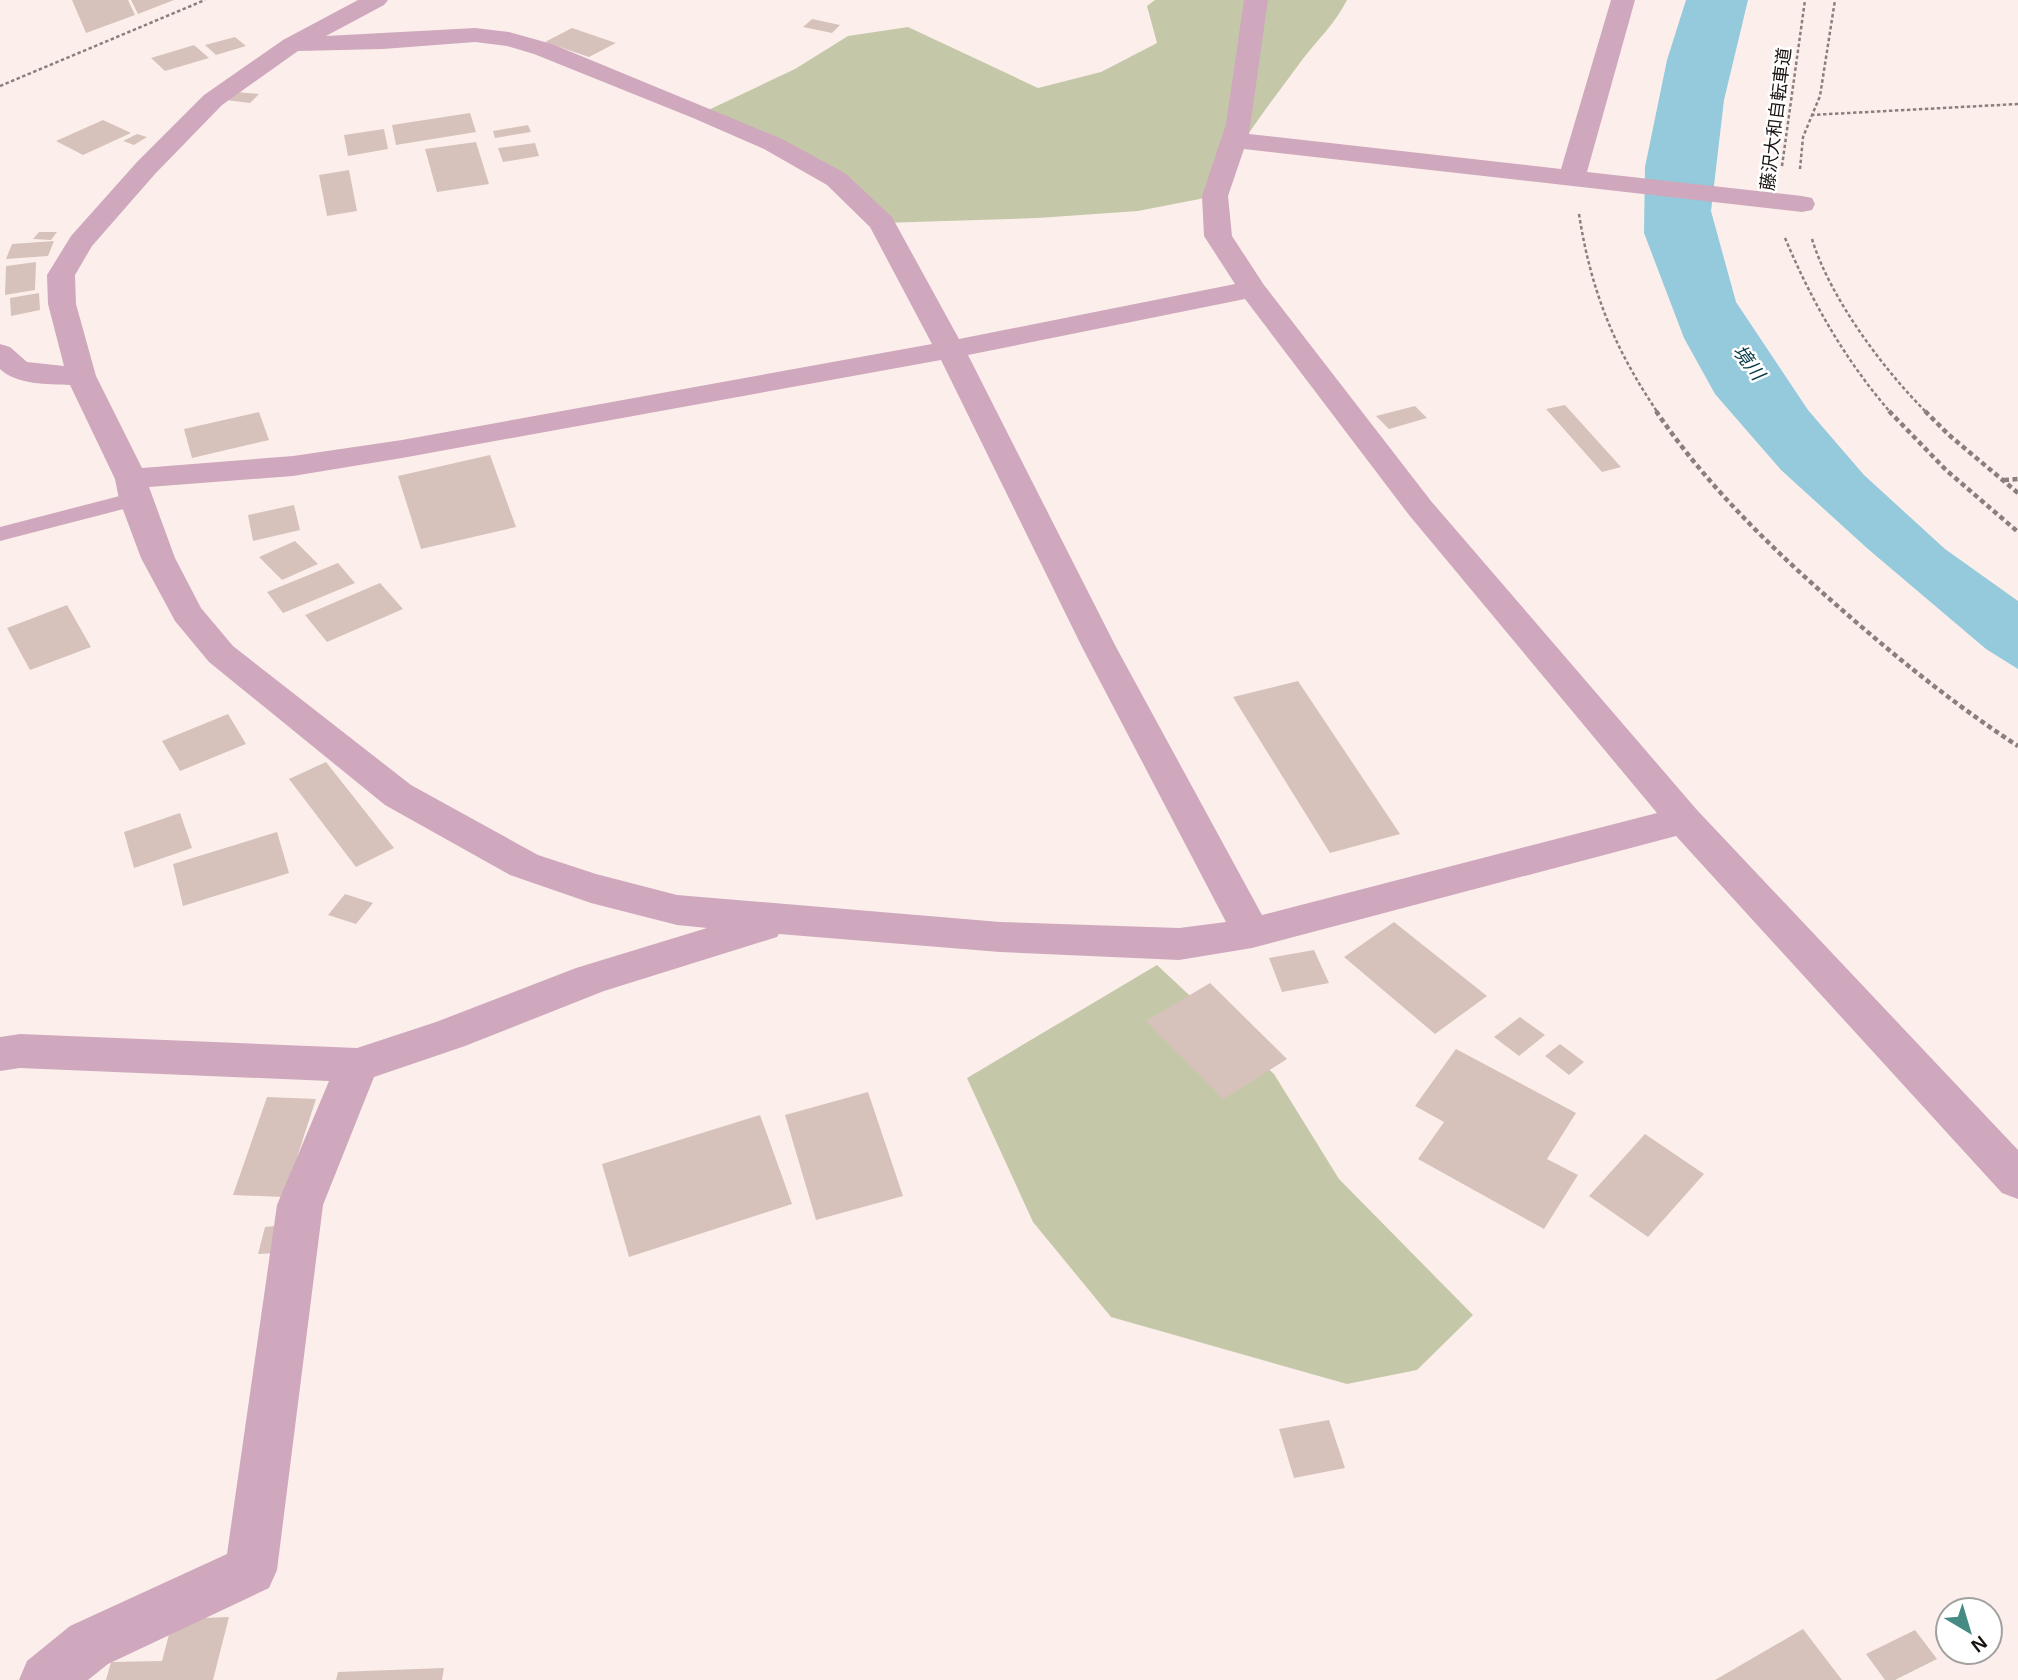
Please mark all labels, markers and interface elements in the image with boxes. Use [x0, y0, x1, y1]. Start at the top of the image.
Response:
street label: 藤沢大和自転車道 [1757, 46, 1795, 192]
water label: 境川 [1729, 341, 1770, 385]
north arrow [1934, 1596, 2004, 1666]
text: N [1967, 1632, 1991, 1657]

